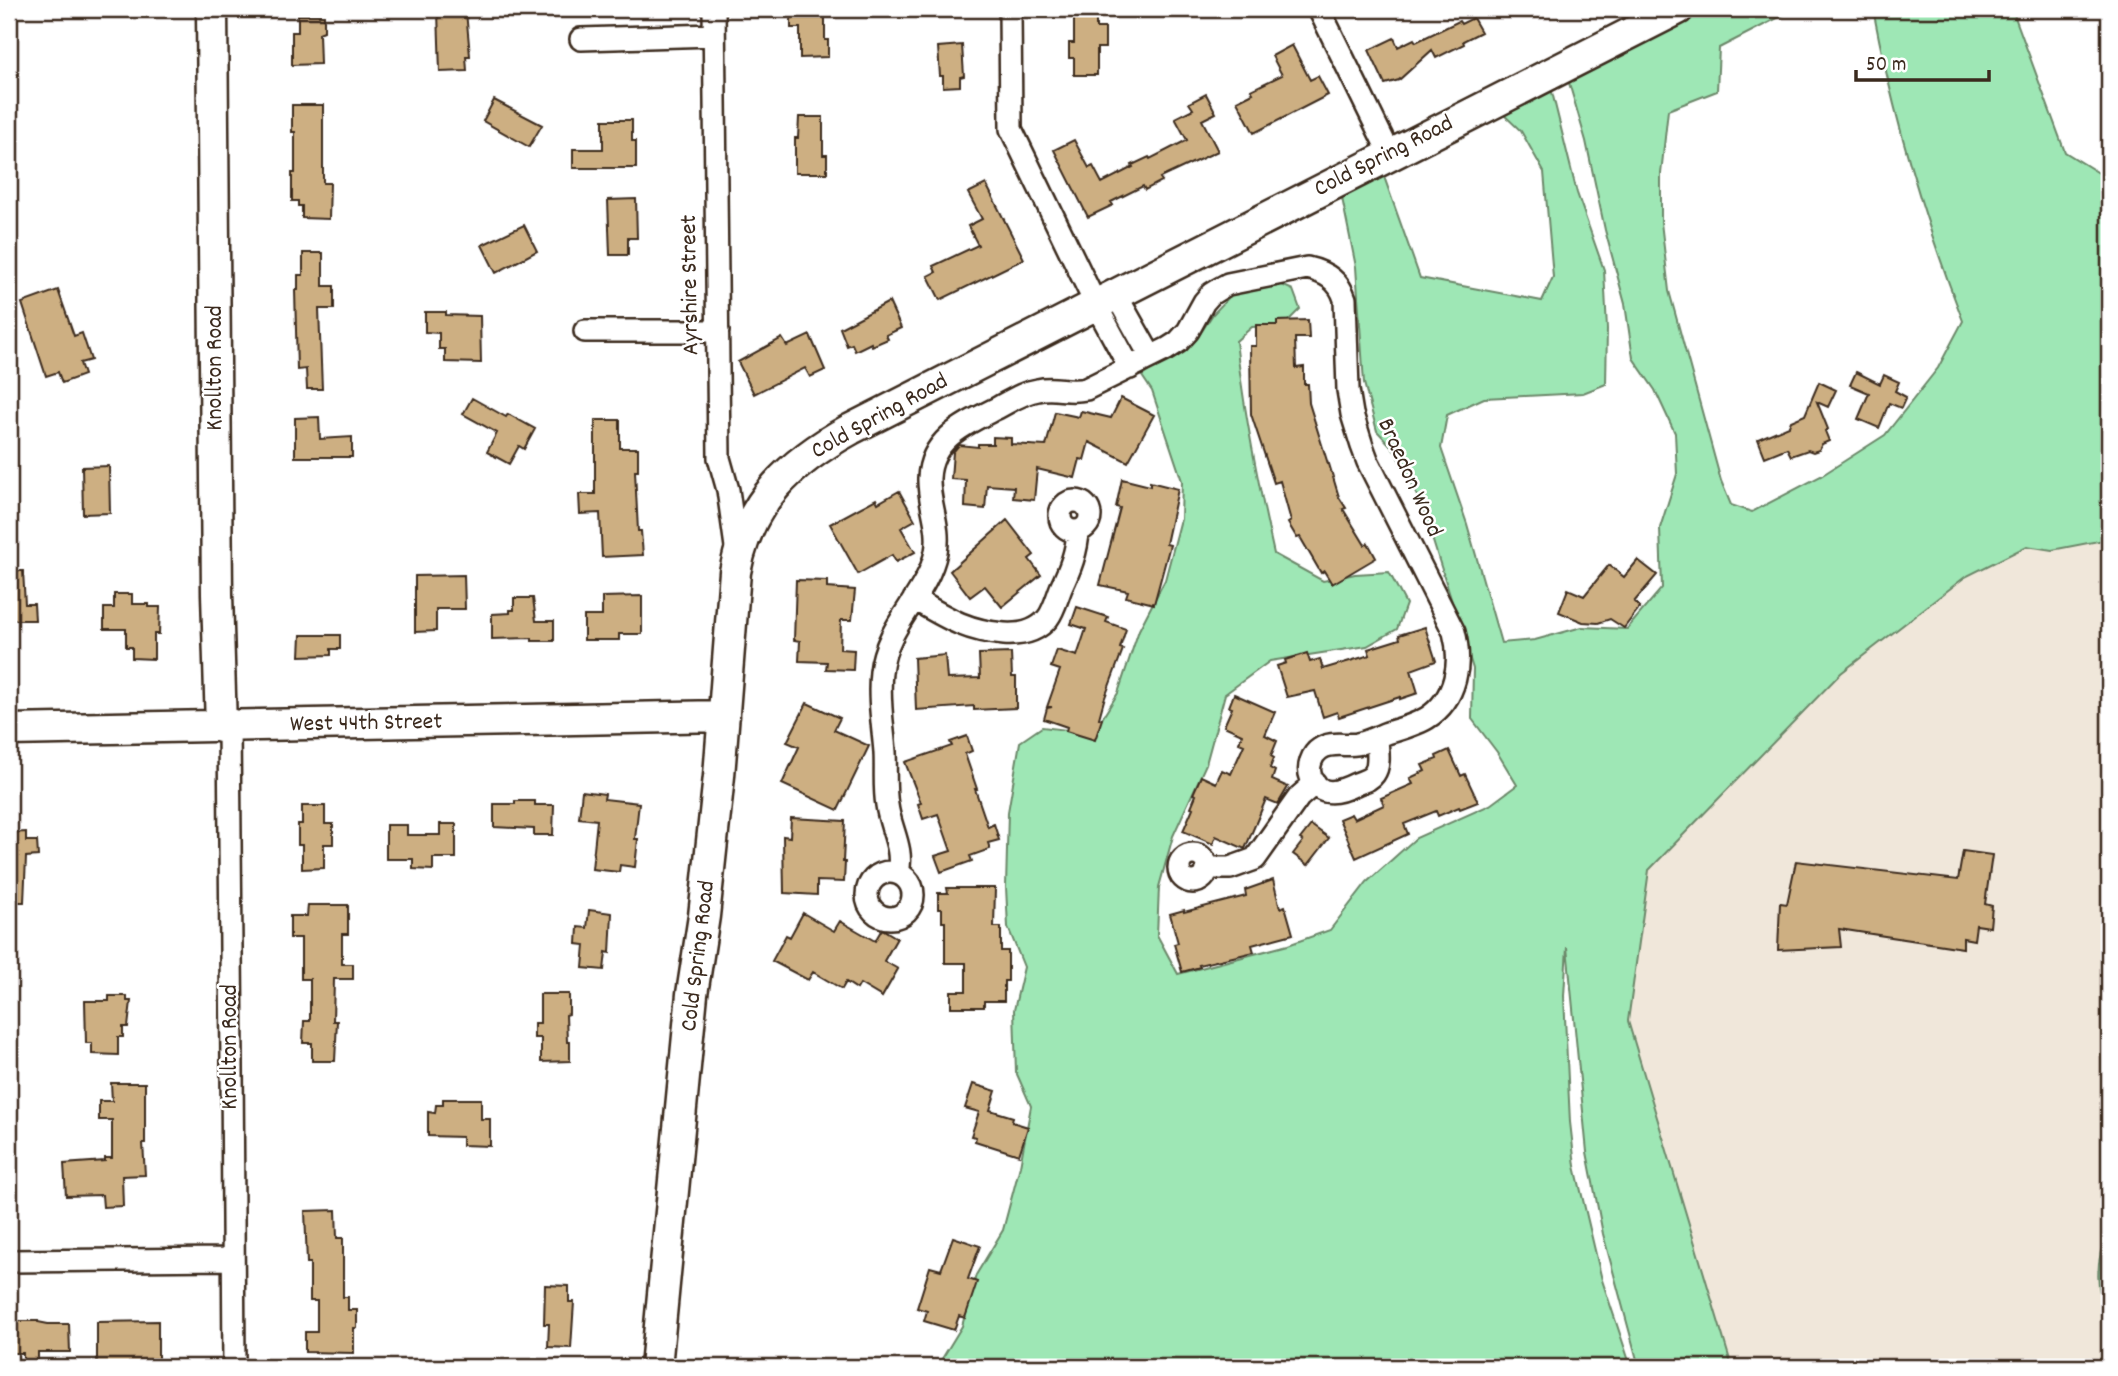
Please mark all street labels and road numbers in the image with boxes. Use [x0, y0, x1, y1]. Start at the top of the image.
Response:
street label: Cold Spring Road [1309, 107, 1459, 207]
street label: Ayrshire Street [673, 214, 709, 356]
street label: Knollton Road [199, 305, 233, 431]
street label: Cold Spring Road [805, 365, 955, 469]
street label: Braedon Wood [1368, 413, 1450, 543]
street label: West 44th Street [290, 706, 443, 742]
street label: Cold Spring Road [673, 879, 725, 1033]
street label: Knollton Road [214, 984, 248, 1110]

